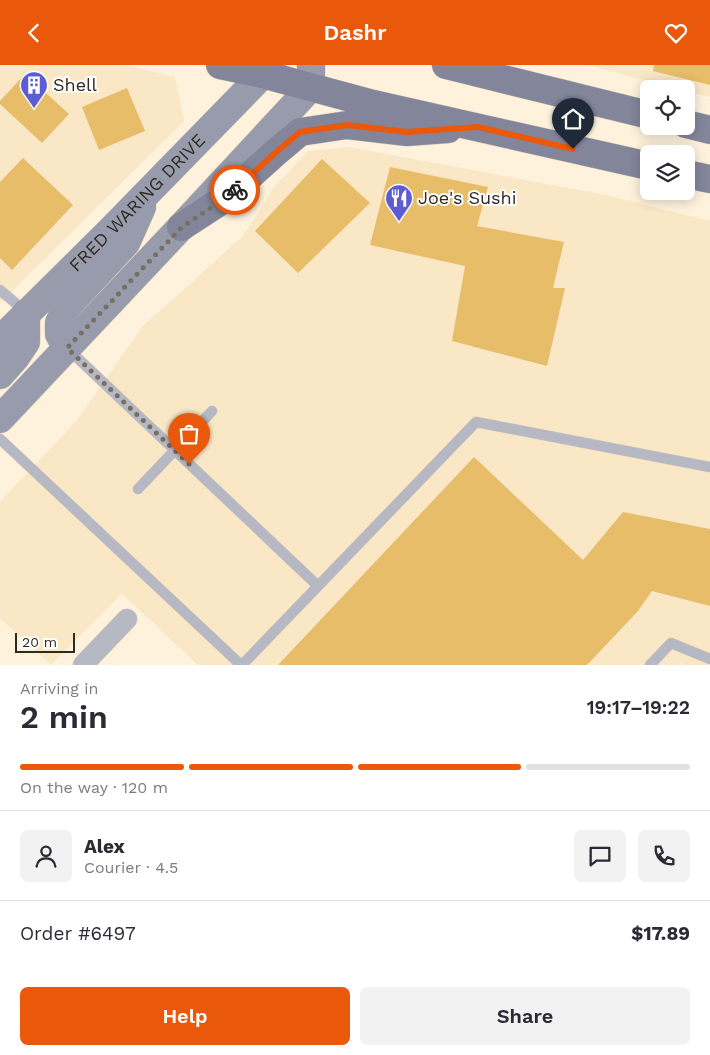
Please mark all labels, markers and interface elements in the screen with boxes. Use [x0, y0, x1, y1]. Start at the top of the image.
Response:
icon: back [20, 19, 48, 47]
icon: heart [662, 19, 690, 47]
text: Dashr [324, 20, 386, 45]
building icon: Shell [19, 70, 49, 109]
place label: Shell [53, 74, 98, 95]
map controls [640, 80, 695, 200]
button: locate [640, 80, 695, 135]
pin [552, 98, 594, 149]
icon: home [559, 105, 587, 133]
street label: FRED WARING DRIVE [64, 129, 209, 276]
button: layers [640, 145, 695, 200]
courier [210, 165, 260, 215]
icon: bike [221, 176, 249, 204]
restaurant icon: Joe's Sushi [384, 183, 414, 222]
place label: Joe's Sushi [418, 187, 517, 208]
pin [168, 413, 210, 464]
icon: bag [175, 420, 203, 448]
scale bar [15, 630, 75, 653]
text: 20 m [22, 634, 57, 650]
text: Arriving in [20, 679, 98, 698]
text: 19:17–19:22 [587, 696, 690, 719]
text: 2 min [20, 698, 108, 736]
text: On the way · 120 m [20, 778, 168, 797]
button: person [20, 830, 72, 882]
button: chat [574, 830, 626, 882]
button: phone [638, 830, 690, 882]
text: Alex [84, 835, 125, 858]
text: Courier · 4.5 [84, 858, 178, 877]
text: Order #6497 [20, 922, 136, 945]
text: $17.89 [631, 922, 690, 945]
button: Help [20, 987, 350, 1045]
button: Share [360, 987, 690, 1045]

